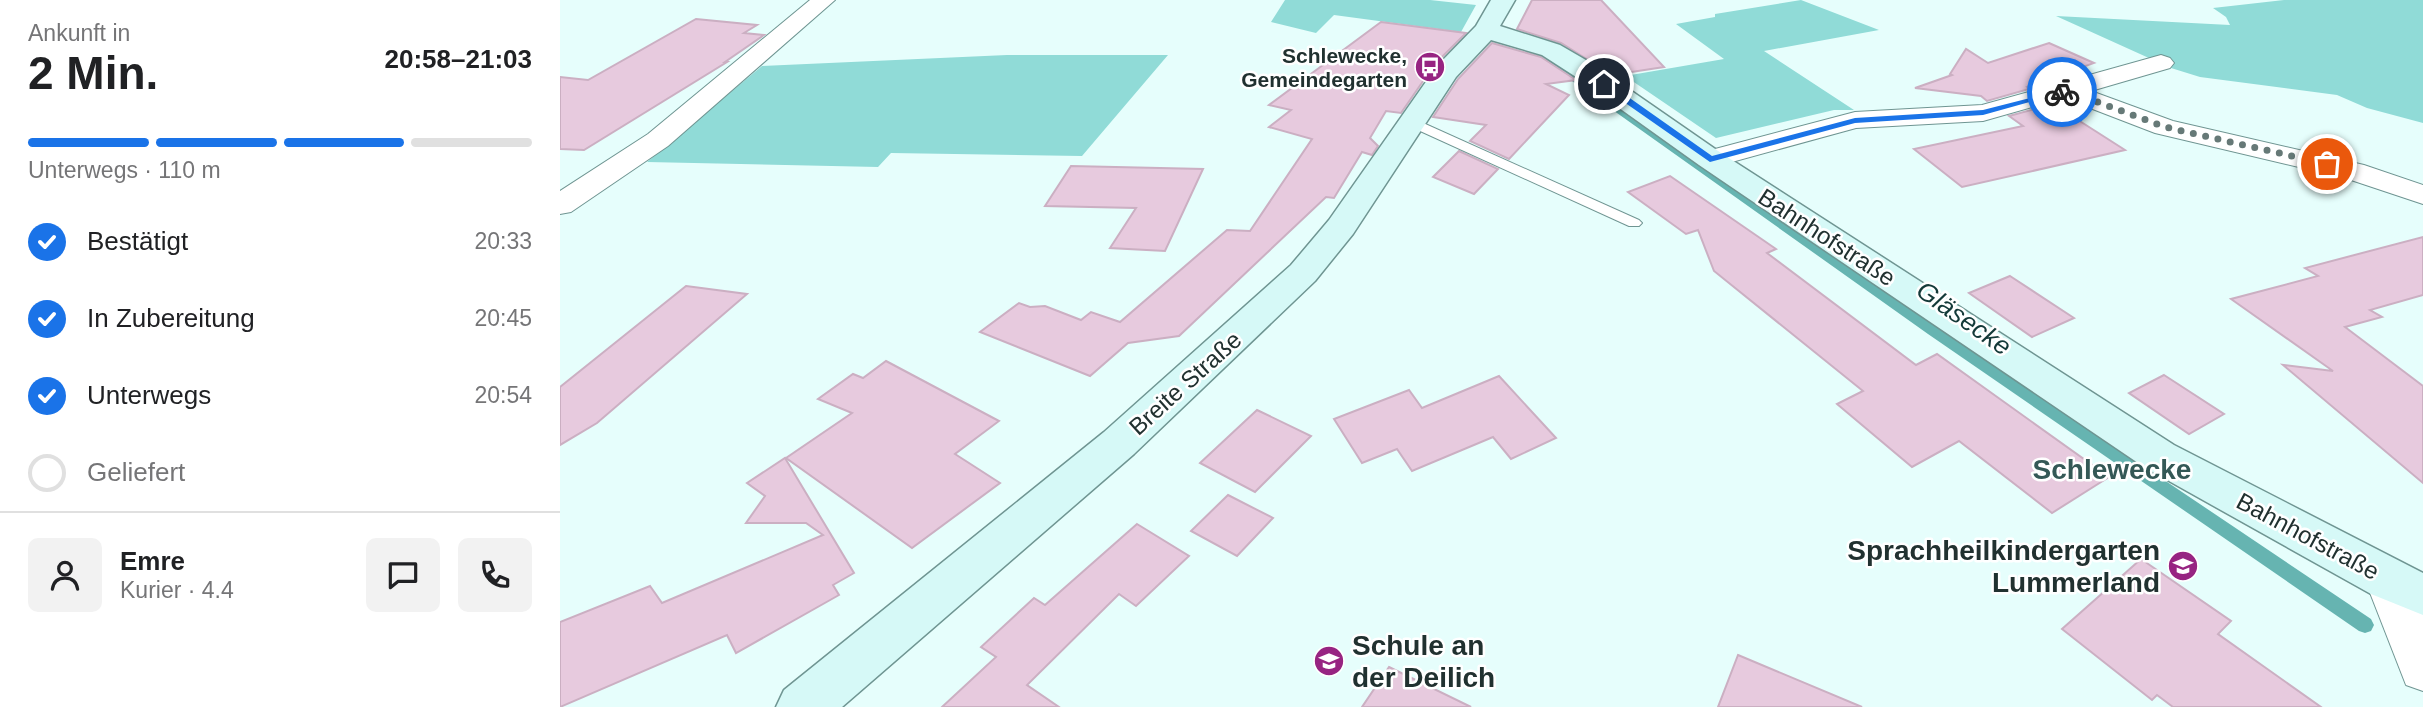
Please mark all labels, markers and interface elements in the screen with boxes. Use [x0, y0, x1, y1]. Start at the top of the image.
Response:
text: Ankunft in [28, 20, 130, 46]
text: 20:58–21:03 [385, 44, 532, 74]
place label: Schlewecke, Gemeindegarten [1241, 44, 1407, 91]
text: 2 Min. [28, 47, 158, 99]
bus stop icon: Schlewecke, Gemeindegarten [1413, 50, 1447, 84]
pin [1574, 54, 1634, 114]
courier [2027, 57, 2097, 127]
icon: home [1585, 65, 1623, 103]
icon: bike [2043, 73, 2081, 111]
pin [2297, 134, 2357, 194]
icon: bag [2308, 145, 2346, 183]
text: Unterwegs · 110 m [28, 157, 221, 183]
street label: Bahnhofstraße [1754, 183, 1900, 291]
icon: check [28, 223, 66, 261]
text: Bestätigt [87, 226, 188, 256]
text: 20:33 [474, 228, 532, 254]
water label: Gläsecke [1911, 275, 2017, 361]
icon: check [28, 300, 66, 338]
text: In Zubereitung [87, 303, 255, 333]
text: 20:45 [474, 305, 532, 331]
street label: Breite Straße [1123, 326, 1247, 440]
icon: check [28, 377, 66, 415]
text: Unterwegs [87, 380, 211, 410]
text: 20:54 [474, 382, 532, 408]
district label: Schlewecke [2033, 454, 2191, 485]
text: Geliefert [87, 457, 185, 487]
street label: Bahnhofstraße [2232, 487, 2384, 585]
place label: Sprachheilkindergarten Lummerland [1847, 535, 2160, 598]
button: person [28, 538, 102, 612]
button: chat [366, 538, 440, 612]
button: phone [458, 538, 532, 612]
text: Emre [120, 546, 185, 576]
school or university icon: Sprachheilkindergarten Lummerland [2166, 549, 2200, 583]
text: Kurier · 4.4 [120, 577, 234, 603]
place label: Schule an der Deilich [1352, 630, 1495, 693]
school or university icon: Schule an der Deilich [1312, 644, 1346, 678]

